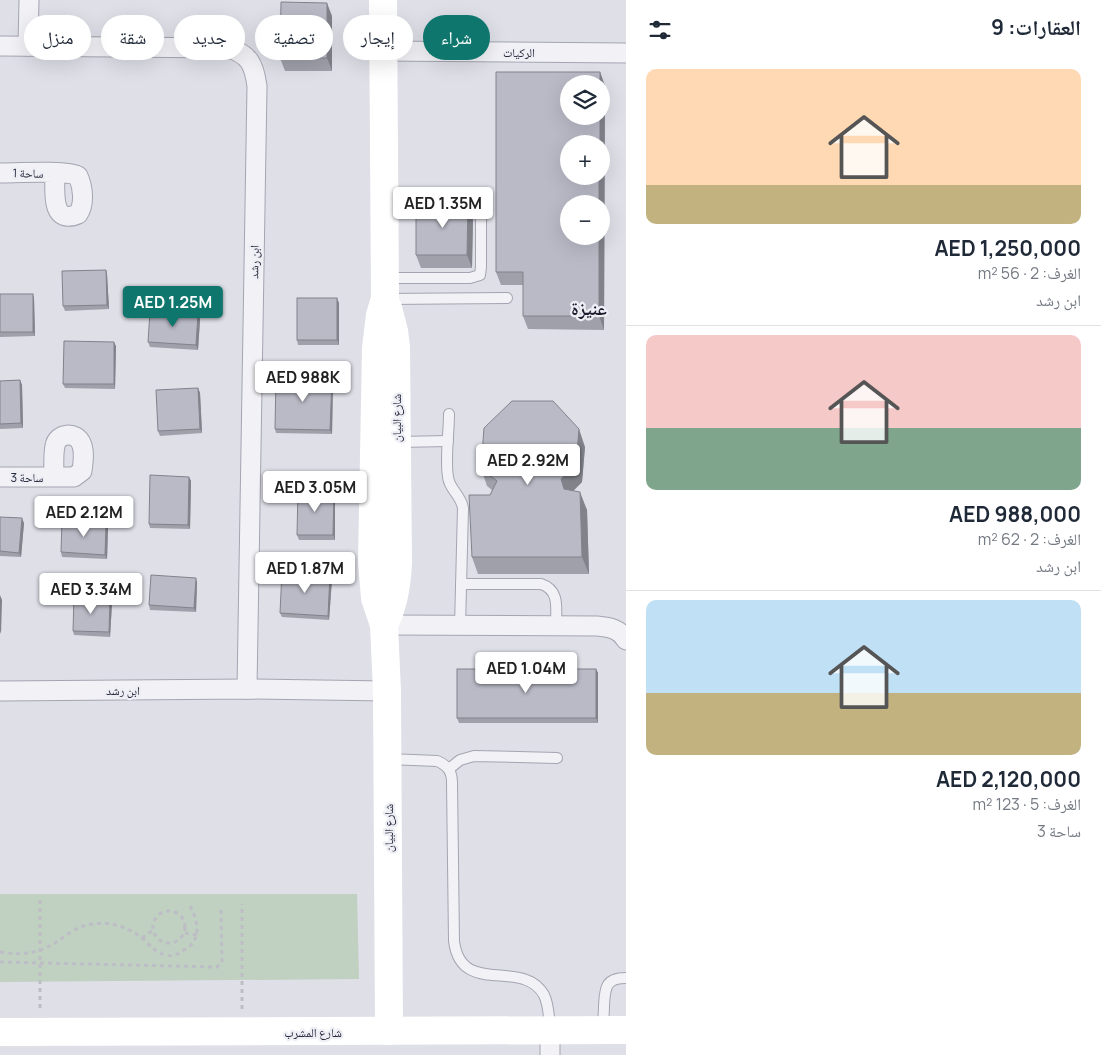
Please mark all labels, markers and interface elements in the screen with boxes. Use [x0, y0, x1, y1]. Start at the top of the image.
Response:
text: العقارات: 9 [991, 13, 1081, 41]
chip: منزل [24, 15, 91, 60]
chip: شقة [101, 15, 164, 60]
chip: جديد [174, 15, 245, 60]
chip: تصفية [255, 15, 333, 60]
chip: إيجار [343, 15, 413, 60]
chip: شراء [423, 15, 490, 60]
icon: filters [646, 16, 674, 44]
street label: الركيات [503, 44, 535, 61]
map controls [560, 75, 610, 245]
button: layers [560, 75, 610, 125]
icon: home [819, 102, 909, 192]
button: + [560, 135, 610, 185]
street label: ساحة 1 [12, 164, 44, 182]
pin: AED 1.35M [386, 186, 500, 229]
text: AED 1.35M [404, 192, 482, 214]
button: − [560, 195, 610, 245]
text: AED 1,250,000 [935, 234, 1081, 262]
street label: ابن رشد [245, 245, 263, 279]
text: الغرف: 2 · 56 m² [978, 262, 1081, 284]
pin: AED 1.25M [116, 286, 230, 328]
text: ابن رشد [1036, 289, 1081, 311]
text: AED 1.25M [134, 291, 212, 313]
district label: عنيزة [571, 296, 607, 320]
pin: AED 988K [251, 360, 355, 403]
text: AED 988K [266, 366, 340, 388]
icon: home [819, 367, 909, 457]
street label: شارع البيان [388, 394, 405, 442]
pin: AED 2.92M [471, 444, 585, 486]
text: AED 2.92M [487, 449, 569, 471]
street label: ساحة 3 [10, 469, 44, 486]
pin: AED 3.05M [258, 470, 372, 513]
text: AED 3.05M [274, 476, 356, 498]
pin: AED 2.12M [27, 496, 141, 538]
text: AED 988,000 [949, 500, 1081, 528]
text: AED 2.12M [45, 501, 123, 523]
text: الغرف: 2 · 62 m² [978, 528, 1081, 550]
pin: AED 1.87M [248, 552, 362, 594]
text: ابن رشد [1036, 555, 1081, 577]
text: AED 1.87M [266, 557, 344, 579]
pin: AED 3.34M [34, 572, 148, 615]
text: AED 3.34M [50, 578, 132, 600]
icon: home [819, 632, 909, 722]
pin: AED 1.04M [469, 652, 583, 694]
text: AED 1.04M [486, 657, 566, 679]
street label: ابن رشد [106, 682, 140, 699]
text: AED 2,120,000 [936, 765, 1081, 793]
text: الغرف: 5 · 123 m² [972, 793, 1081, 815]
street label: شارع البيان [380, 804, 397, 852]
text: ساحة 3 [1037, 820, 1081, 842]
street label: شارع المشرب [284, 1024, 342, 1041]

